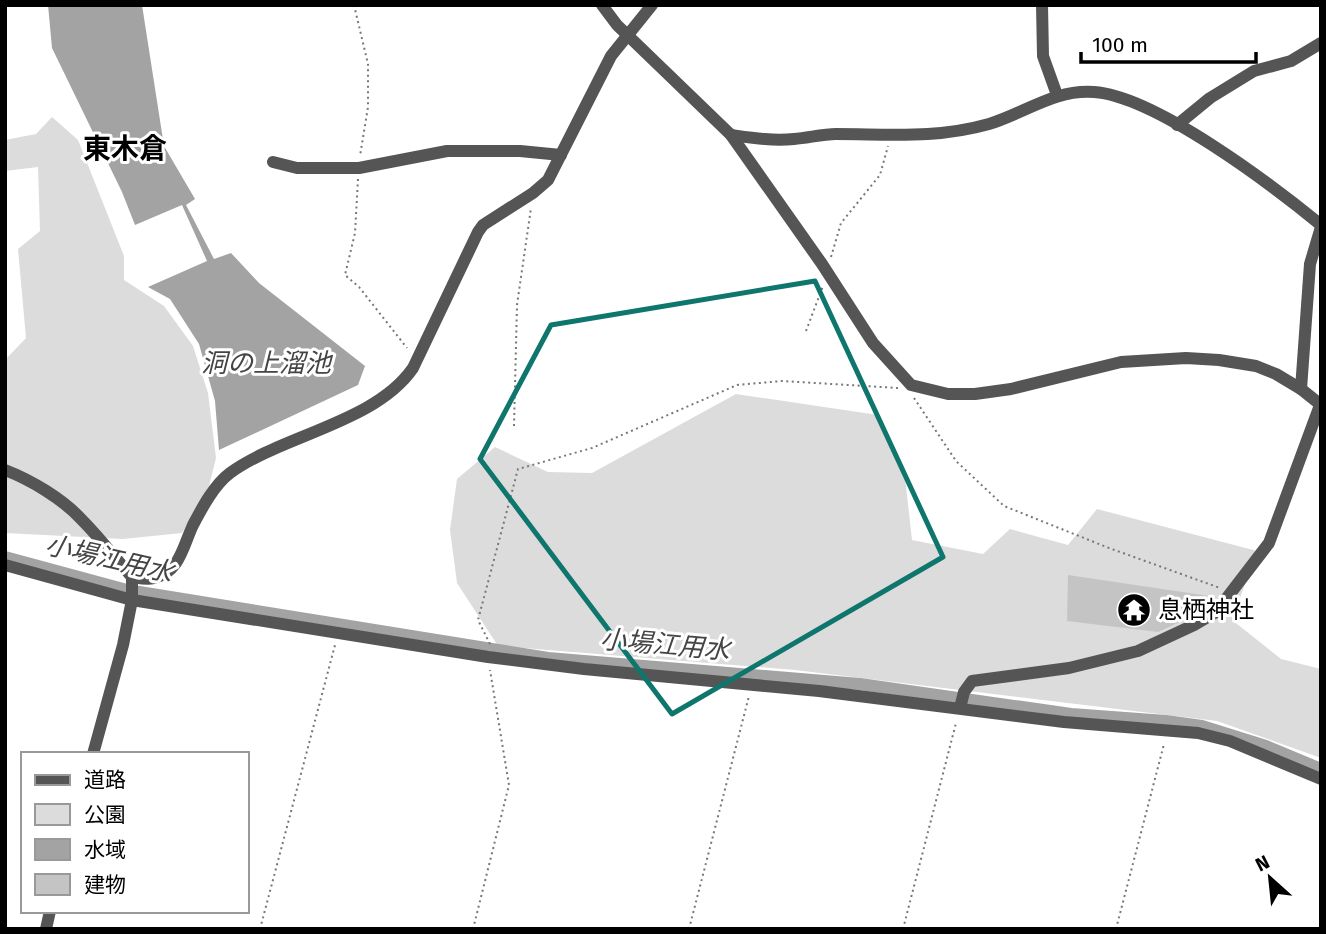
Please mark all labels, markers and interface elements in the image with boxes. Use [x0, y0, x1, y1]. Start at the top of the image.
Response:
scale bar [1081, 21, 1256, 65]
text: 100 m [1092, 32, 1148, 58]
district label: 東木倉 [83, 132, 167, 165]
water label: 洞の上溜池 [201, 348, 334, 379]
water label: 小場江用水 [42, 529, 179, 589]
temple icon: 息栖神社 [1115, 591, 1153, 629]
place label: 息栖神社 [1158, 596, 1254, 624]
water label: 小場江用水 [599, 624, 734, 666]
legend [21, 752, 248, 913]
text: 道路 [84, 767, 126, 793]
text: 公園 [84, 802, 126, 828]
text: 水域 [84, 837, 126, 863]
north arrow [1235, 843, 1305, 913]
text: N [1252, 850, 1273, 876]
text: 建物 [84, 872, 126, 898]

